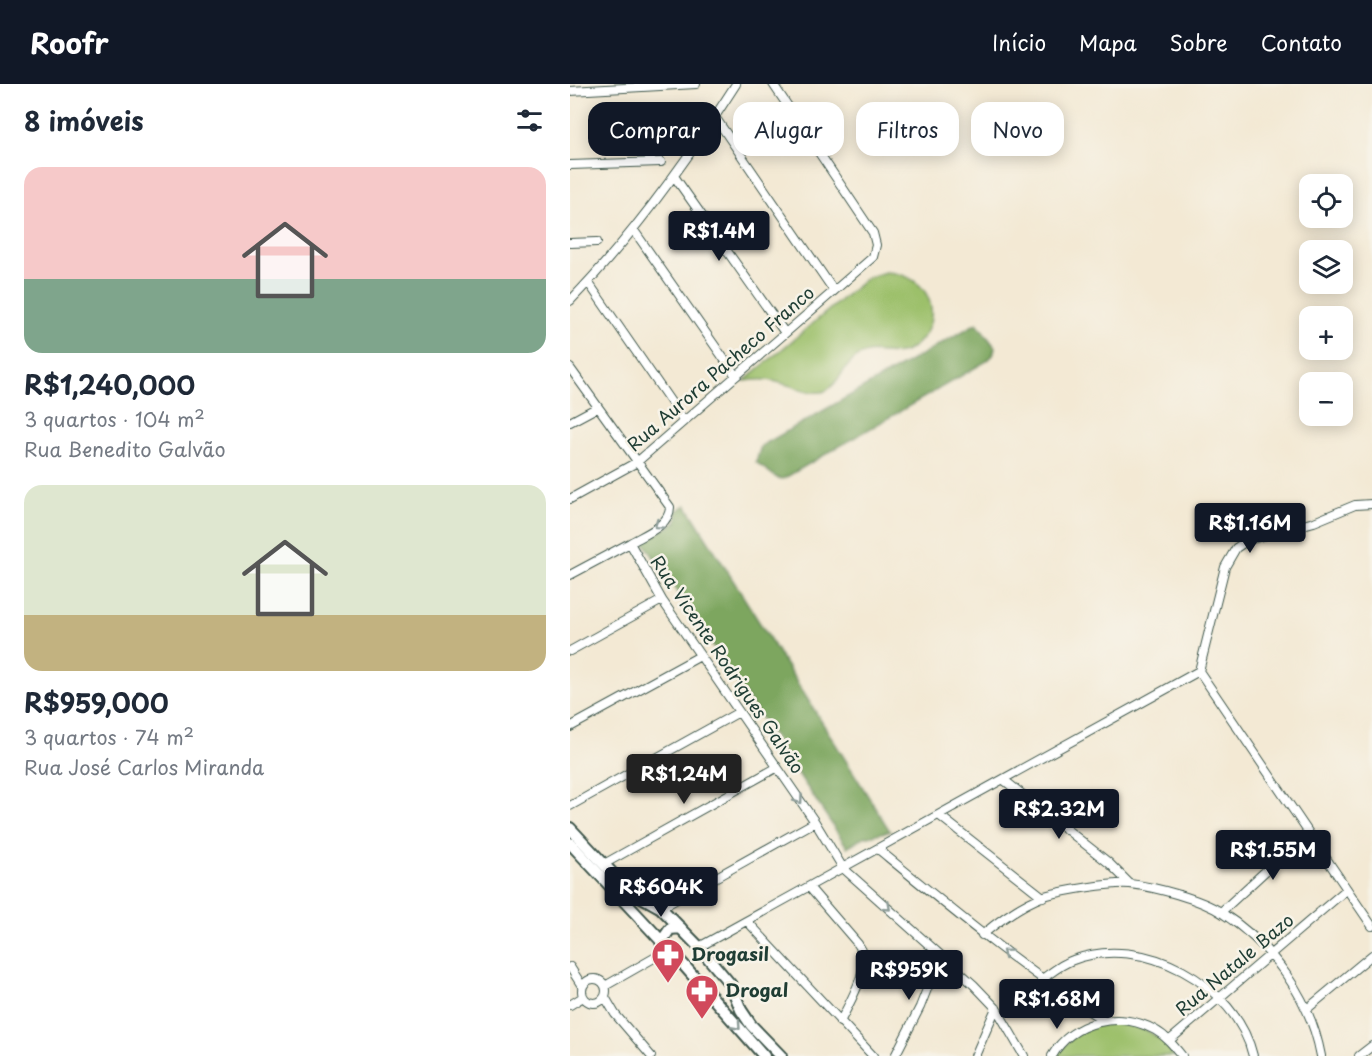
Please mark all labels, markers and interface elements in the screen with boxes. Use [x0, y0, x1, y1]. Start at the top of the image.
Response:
text: Roofr [30, 21, 109, 64]
text: Início [992, 26, 1046, 58]
text: Mapa [1079, 26, 1137, 58]
text: Sobre [1170, 26, 1228, 58]
text: Contato [1261, 26, 1342, 58]
text: 8 imóveis [24, 101, 144, 140]
chip: Comprar [588, 102, 721, 156]
chip: Alugar [733, 102, 844, 156]
chip: Filtros [856, 102, 959, 156]
chip: Novo [971, 102, 1064, 156]
icon: filters [513, 104, 546, 137]
map controls [1299, 174, 1353, 426]
button: locate [1299, 174, 1353, 228]
icon: home [231, 206, 339, 314]
pin: R$1.4M [670, 211, 768, 262]
text: R$1.4M [682, 215, 756, 245]
button: layers [1299, 240, 1353, 294]
street label: Rua Aurora Pacheco Franco [620, 279, 820, 457]
button: + [1299, 306, 1353, 360]
text: R$1,240,000 [24, 365, 195, 404]
button: − [1299, 372, 1353, 426]
text: 3 quartos · 104 m² [24, 404, 205, 434]
text: Rua Benedito Galvão [24, 434, 226, 464]
pin: R$1.16M [1195, 503, 1305, 554]
text: R$1.16M [1209, 507, 1291, 537]
one-way arrow [653, 518, 664, 529]
icon: home [231, 524, 339, 632]
street label: Rua Vicente Rodrigues Galvão [645, 550, 812, 779]
text: R$959,000 [24, 683, 169, 722]
text: 3 quartos · 74 m² [24, 722, 194, 752]
text: Rua José Carlos Miranda [24, 752, 264, 782]
pin: R$1.24M [629, 754, 739, 805]
text: R$1.24M [641, 758, 728, 788]
pin: R$2.32M [1004, 789, 1114, 840]
text: R$2.32M [1013, 793, 1105, 823]
one-way arrow [792, 794, 803, 805]
pin: R$1.55M [1218, 830, 1328, 881]
text: R$1.55M [1230, 834, 1316, 864]
pin: R$604K [612, 867, 710, 918]
text: R$604K [619, 871, 703, 901]
one-way arrow [880, 900, 891, 911]
street label: Rua Natale Bazo [1169, 906, 1299, 1021]
pharmacy icon: Drogasil [650, 937, 686, 984]
place label: Drogasil [691, 940, 769, 967]
one-way arrow [1002, 949, 1013, 960]
pin: R$959K [860, 950, 958, 1001]
text: R$959K [870, 954, 948, 984]
pharmacy icon: Drogal [684, 973, 720, 1020]
place label: Drogal [725, 976, 788, 1003]
pin: R$1.68M [1002, 979, 1112, 1030]
text: R$1.68M [1013, 983, 1101, 1013]
one-way arrow [730, 1019, 741, 1029]

